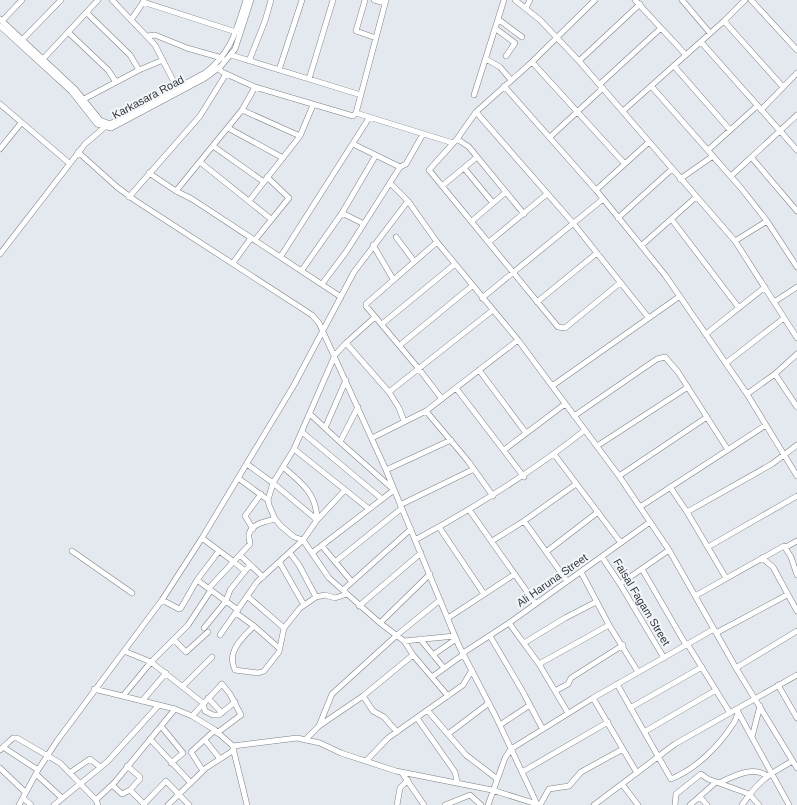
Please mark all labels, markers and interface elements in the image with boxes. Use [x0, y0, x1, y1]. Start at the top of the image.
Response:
street label: Karkasara Road [110, 73, 186, 121]
street label: Ali Haruna Street [514, 551, 590, 609]
street label: Faisal Fagam Street [611, 556, 673, 648]

